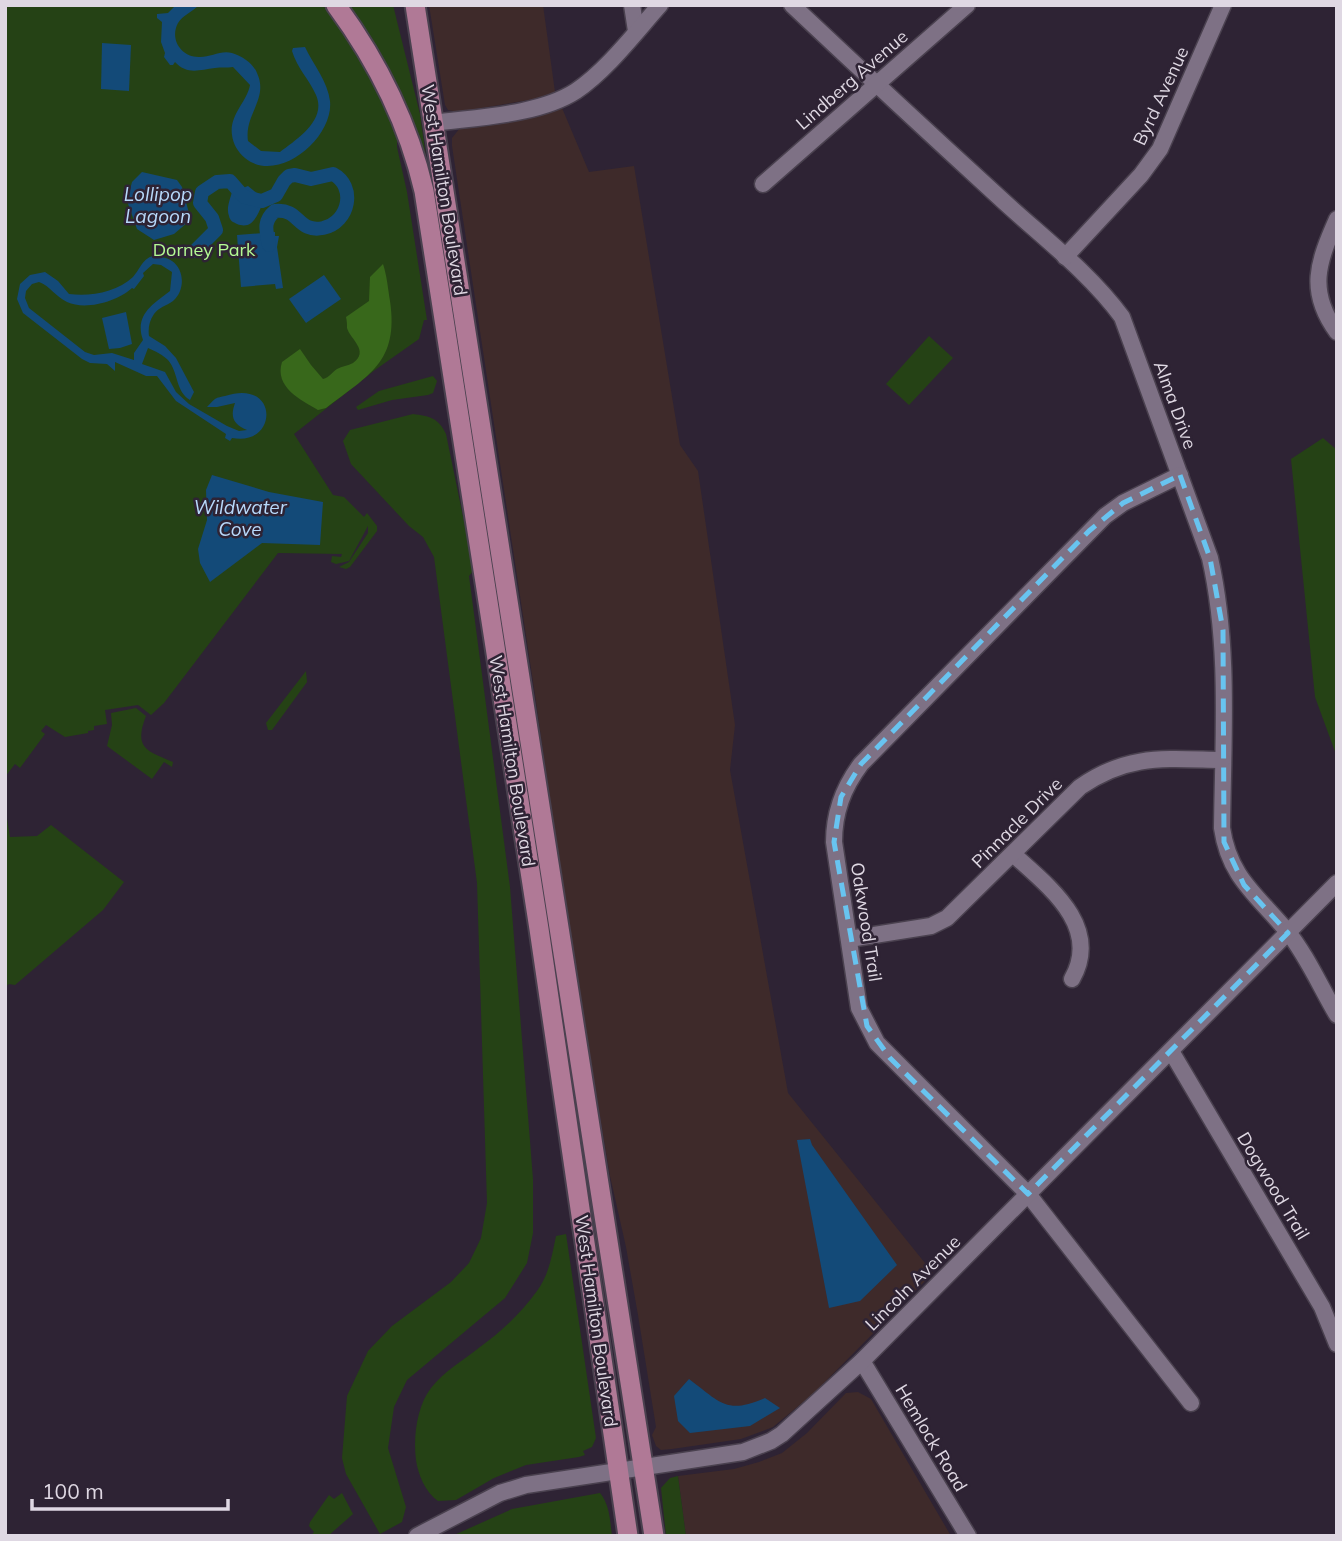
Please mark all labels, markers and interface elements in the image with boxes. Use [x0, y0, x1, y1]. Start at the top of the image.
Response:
street label: Lindberg Avenue [791, 25, 912, 134]
street label: Byrd Avenue [1128, 43, 1193, 149]
street label: West Hamilton Boulevard [416, 83, 473, 297]
water label: Lollipop Lagoon [124, 182, 192, 228]
park label: Dorney Park [153, 238, 256, 261]
street label: Alma Drive [1149, 358, 1202, 452]
water label: Wildwater Cove [193, 495, 288, 541]
street label: West Hamilton Boulevard [484, 654, 541, 868]
street label: Pinnacle Drive [966, 772, 1067, 873]
street label: Oakwood Trail [846, 861, 887, 983]
street label: Dogwood Trail [1232, 1128, 1315, 1244]
street label: West Hamilton Boulevard [570, 1214, 623, 1428]
street label: Lincoln Avenue [860, 1230, 965, 1335]
street label: Hemlock Road [890, 1380, 972, 1496]
scale bar [32, 1468, 228, 1512]
text: 100 m [42, 1478, 104, 1504]

